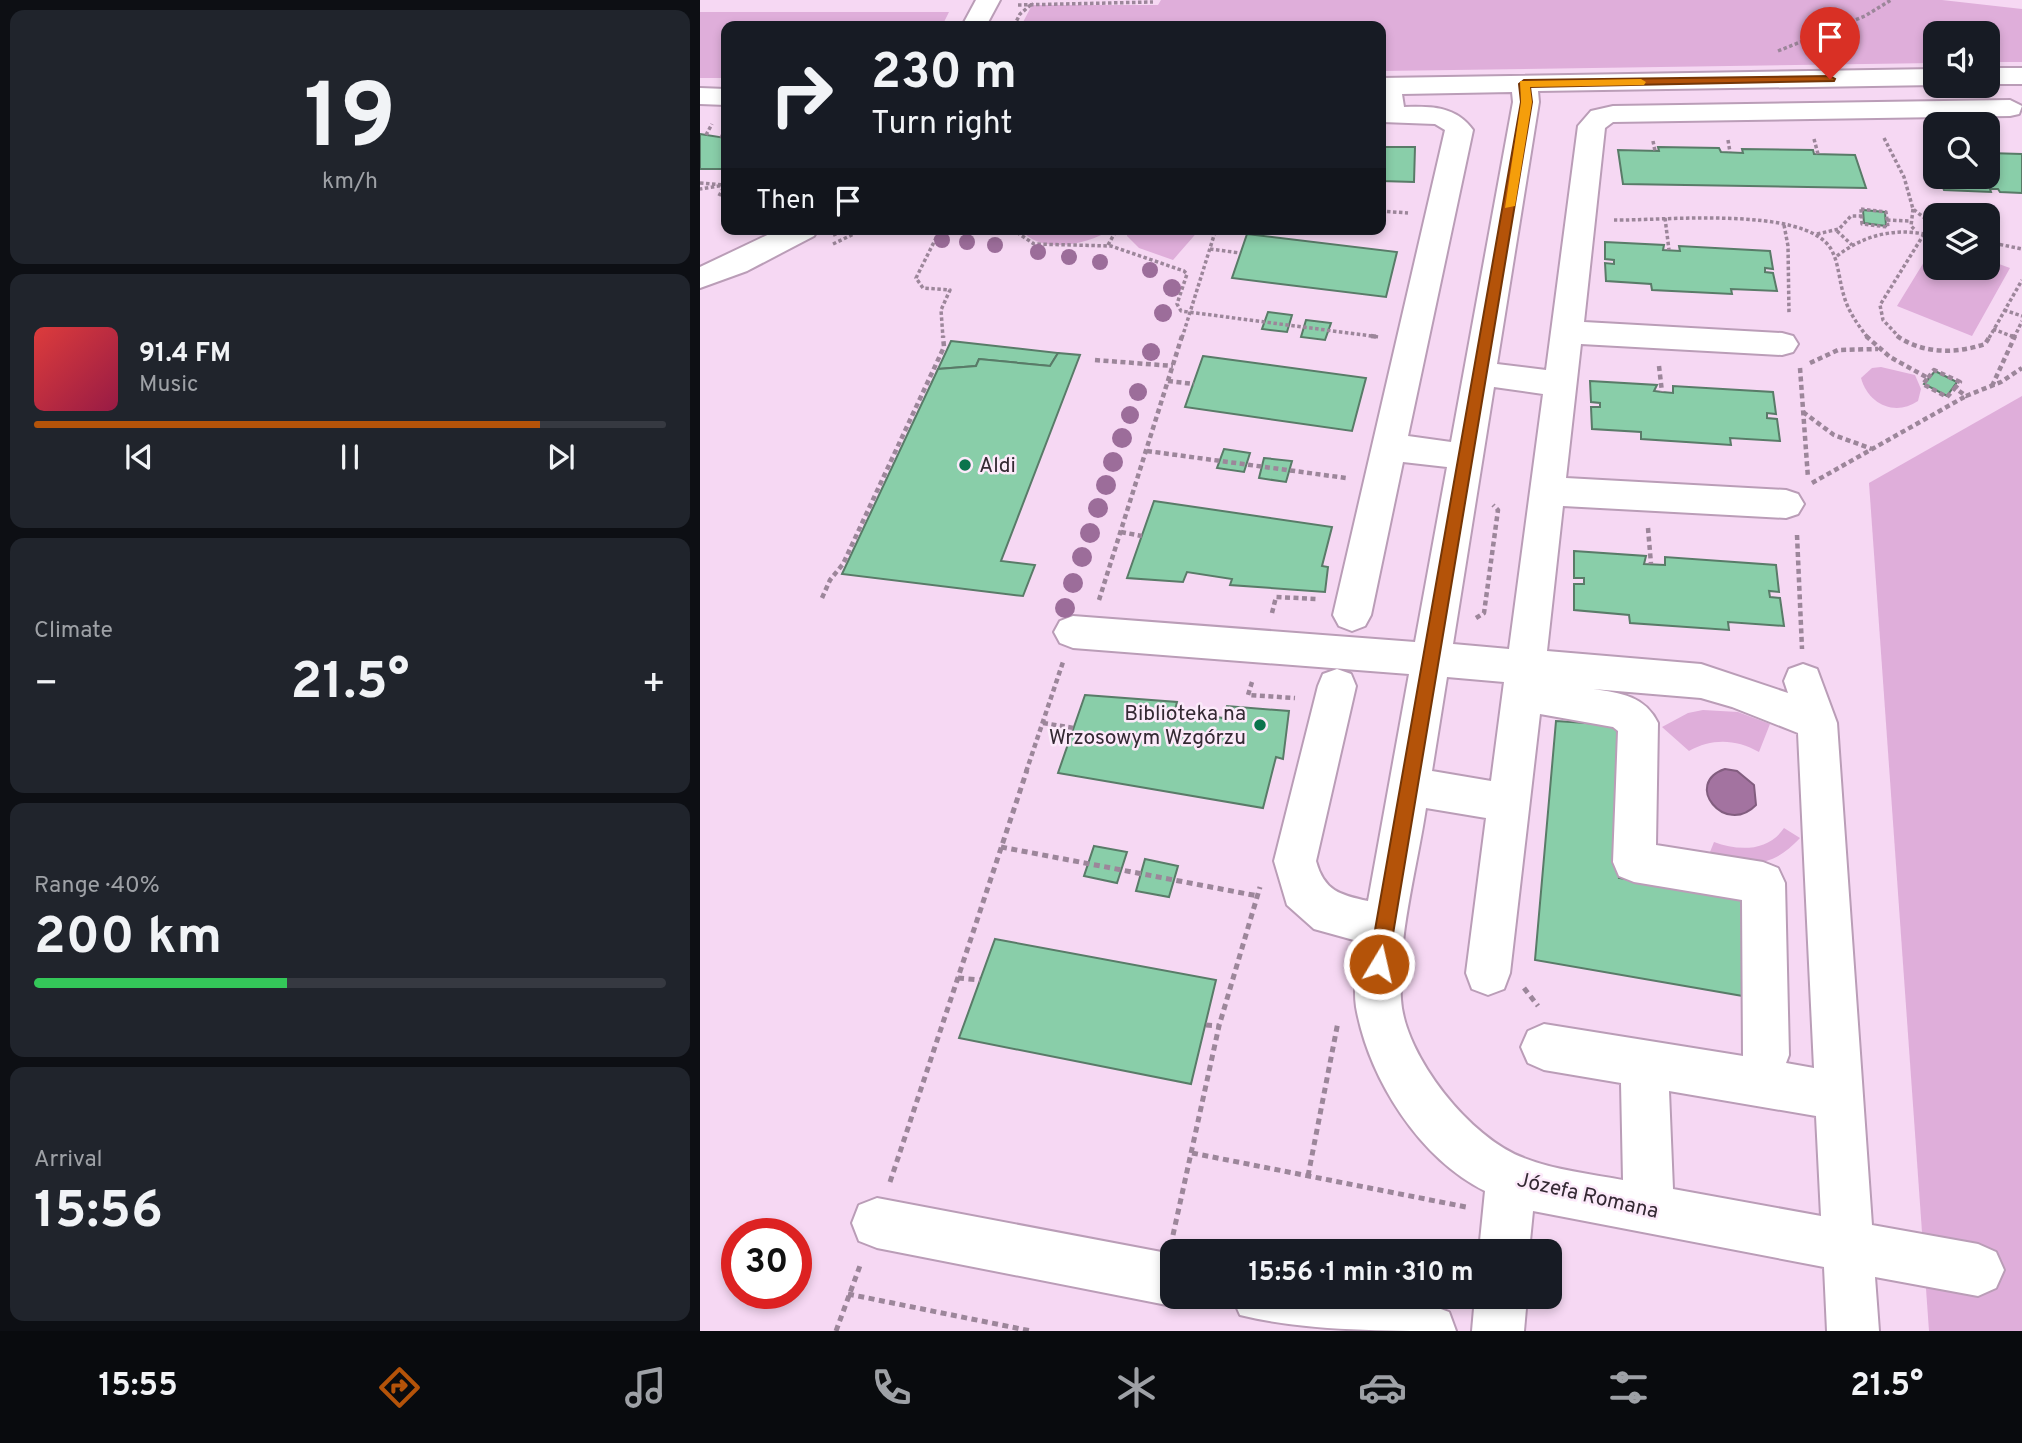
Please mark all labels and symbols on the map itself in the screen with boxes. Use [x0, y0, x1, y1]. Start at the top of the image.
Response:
pin [1800, 7, 1860, 79]
place label: Aldi [979, 453, 1016, 480]
marker: Aldi [957, 457, 973, 473]
place label: Biblioteka na Wrzosowym Wzgórzu [1049, 701, 1246, 752]
marker: Biblioteka na Wrzosowym Wzgórzu [1252, 717, 1268, 733]
position arrow [1342, 927, 1416, 1001]
street label: Józefa Romana [1514, 1167, 1661, 1226]
speed limit sign: 30 [721, 1218, 812, 1309]

